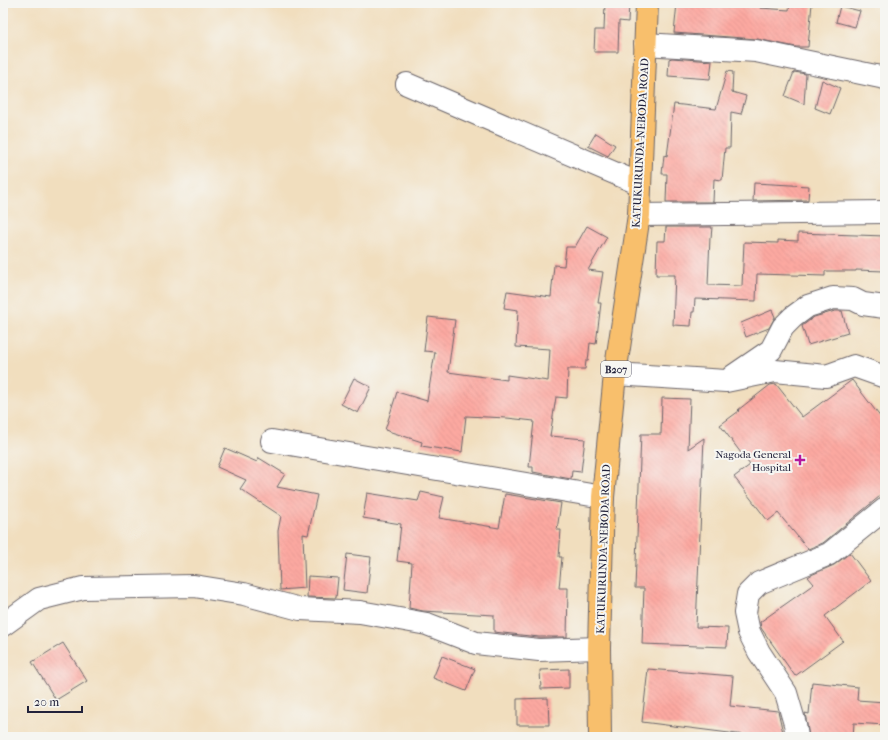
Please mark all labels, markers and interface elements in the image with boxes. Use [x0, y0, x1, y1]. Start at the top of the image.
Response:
street label: KATUKURUNDA-NEBODA ROAD [630, 58, 651, 228]
road number: B207 [601, 361, 631, 377]
place label: Nagoda General Hospital [715, 448, 791, 474]
marker: Nagoda General Hospital [794, 454, 806, 466]
street label: KATUKURUNDA-NEBODA ROAD [594, 464, 613, 634]
scale bar [28, 688, 82, 714]
text: 20 m [34, 695, 59, 709]

